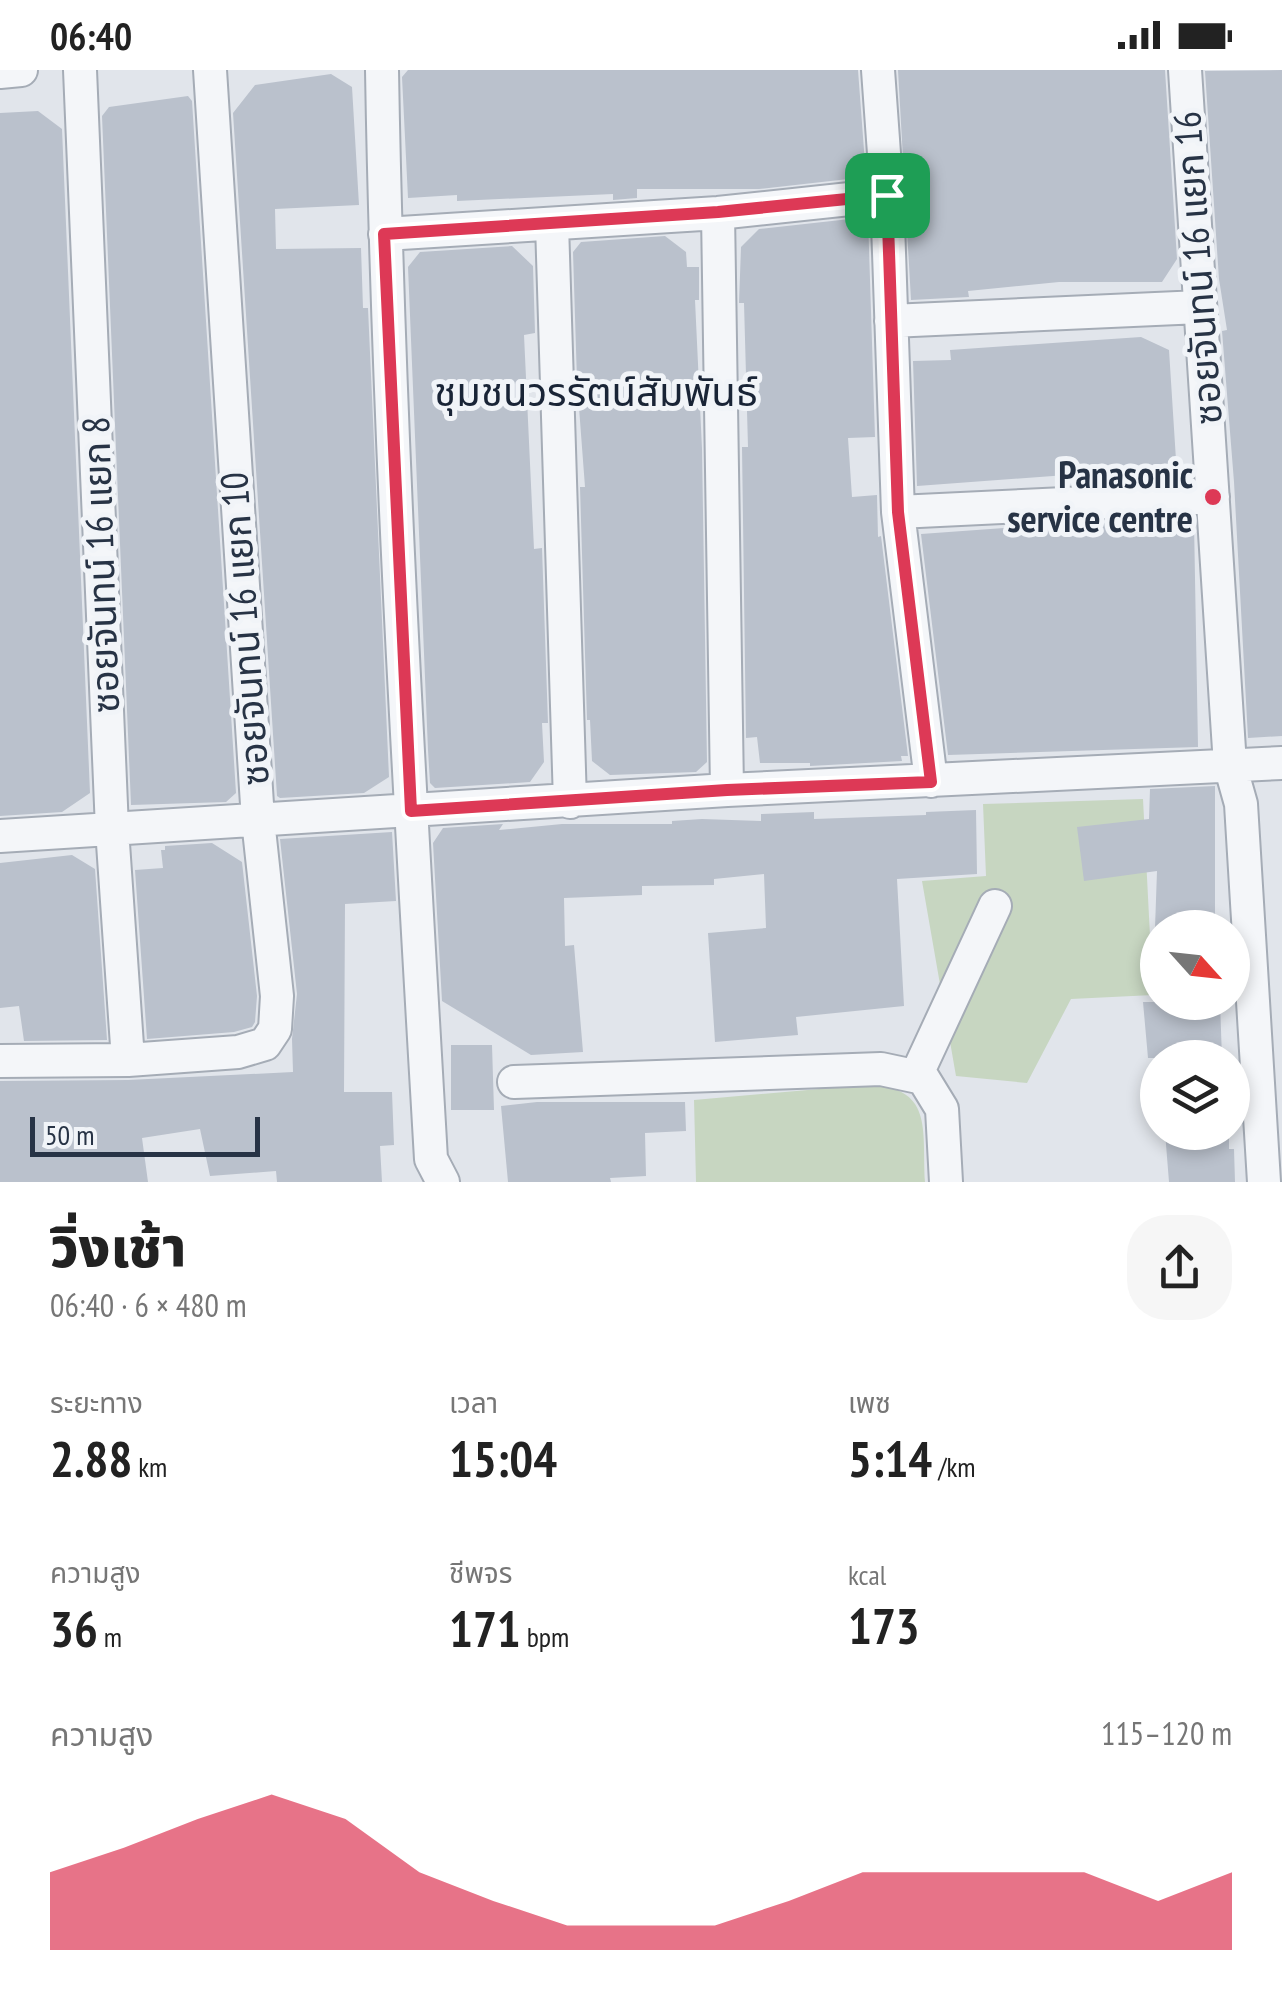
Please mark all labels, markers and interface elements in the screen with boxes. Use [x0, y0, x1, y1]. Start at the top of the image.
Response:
text: 06:40 [50, 11, 132, 60]
street label: ซอยจันทน์ 16 แยก 16 [1161, 110, 1232, 426]
pin [845, 153, 930, 238]
icon: arrive [860, 168, 915, 223]
district label: ชุมชนวรรัตน์สัมพันธ์ [434, 365, 758, 417]
street label: ซอยจันทน์ 16 แยก 8 [70, 416, 129, 714]
place label: Panasonic service centre [1007, 449, 1193, 542]
street label: ซอยจันทน์ 16 แยก 10 [208, 471, 279, 787]
marker: Panasonic service centre [1202, 486, 1224, 508]
north arrow [1140, 910, 1250, 1020]
map controls [1140, 910, 1250, 1150]
button: layers [1140, 1040, 1250, 1150]
scale bar [30, 1112, 260, 1156]
text: 50 m [45, 1116, 94, 1153]
text: วิ่งเช้า [50, 1211, 186, 1282]
button: share [1127, 1215, 1232, 1320]
text: 06:40 · 6 × 480 m [50, 1284, 247, 1326]
text: ระยะทาง [50, 1384, 143, 1421]
text: เวลา [449, 1384, 498, 1421]
text: เพซ [848, 1384, 891, 1421]
text: 2.88 [50, 1426, 132, 1491]
text: 15:04 [449, 1426, 557, 1491]
text: 5:14 [848, 1426, 932, 1491]
text: km [132, 1448, 167, 1485]
text: /km [932, 1448, 976, 1485]
text: ความสูง [50, 1554, 141, 1591]
text: ชีพจร [449, 1554, 512, 1591]
text: kcal [848, 1556, 886, 1593]
text: 173 [848, 1593, 920, 1658]
text: 36 [50, 1596, 98, 1661]
text: 171 [449, 1596, 521, 1661]
text: m [98, 1618, 122, 1655]
text: bpm [521, 1618, 569, 1655]
text: 115–120 m [1101, 1712, 1232, 1754]
text: ความสูง [50, 1713, 154, 1755]

